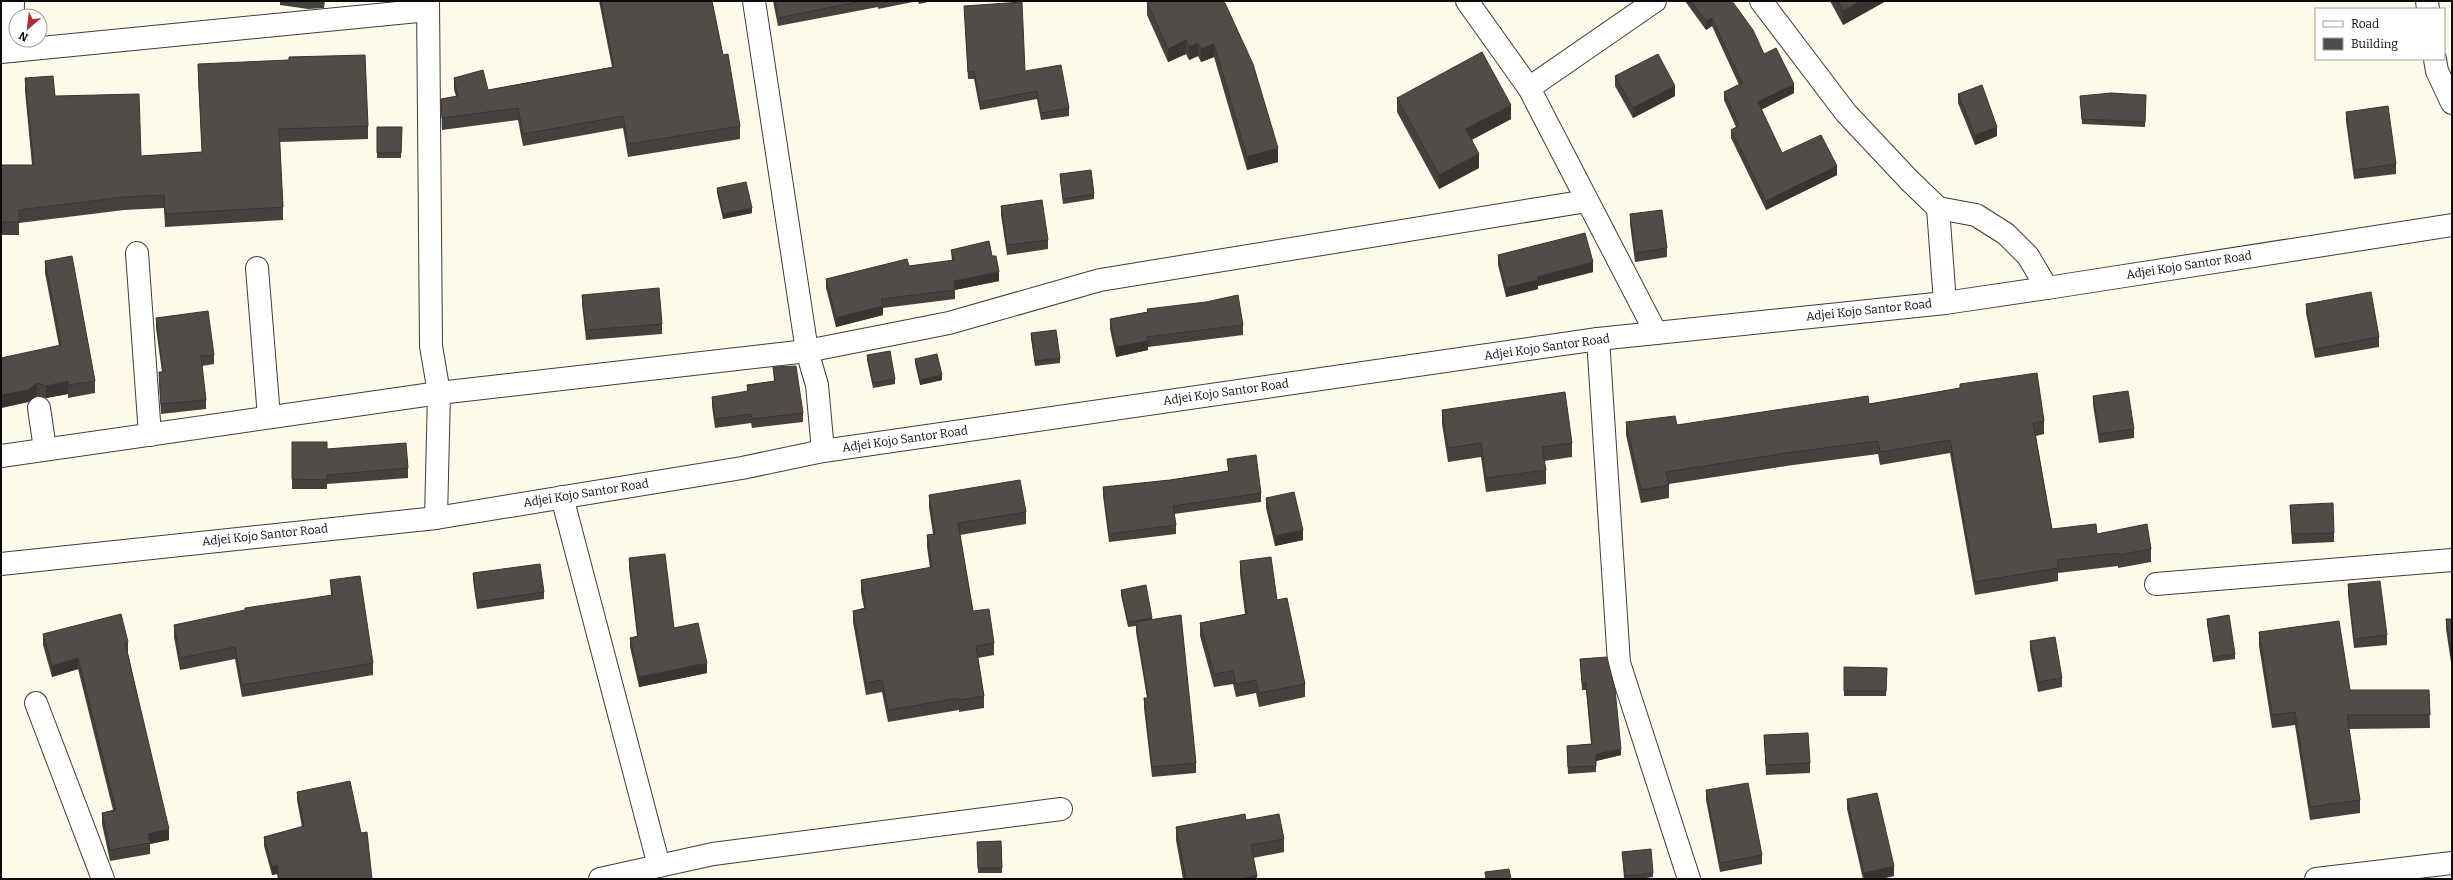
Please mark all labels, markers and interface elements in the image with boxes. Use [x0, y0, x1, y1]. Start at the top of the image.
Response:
north arrow [8, 8, 48, 48]
legend [2315, 8, 2445, 60]
text: Road [2351, 17, 2379, 31]
text: N [16, 28, 30, 44]
text: Building [2351, 37, 2398, 51]
street label: Adjei Kojo Santor Road [2125, 248, 2253, 282]
street label: Adjei Kojo Santor Road [1805, 296, 1933, 324]
street label: Adjei Kojo Santor Road [1483, 331, 1611, 363]
street label: Adjei Kojo Santor Road [1162, 376, 1290, 408]
street label: Adjei Kojo Santor Road [841, 423, 969, 455]
street label: Adjei Kojo Santor Road [522, 476, 650, 510]
street label: Adjei Kojo Santor Road [201, 521, 329, 549]

